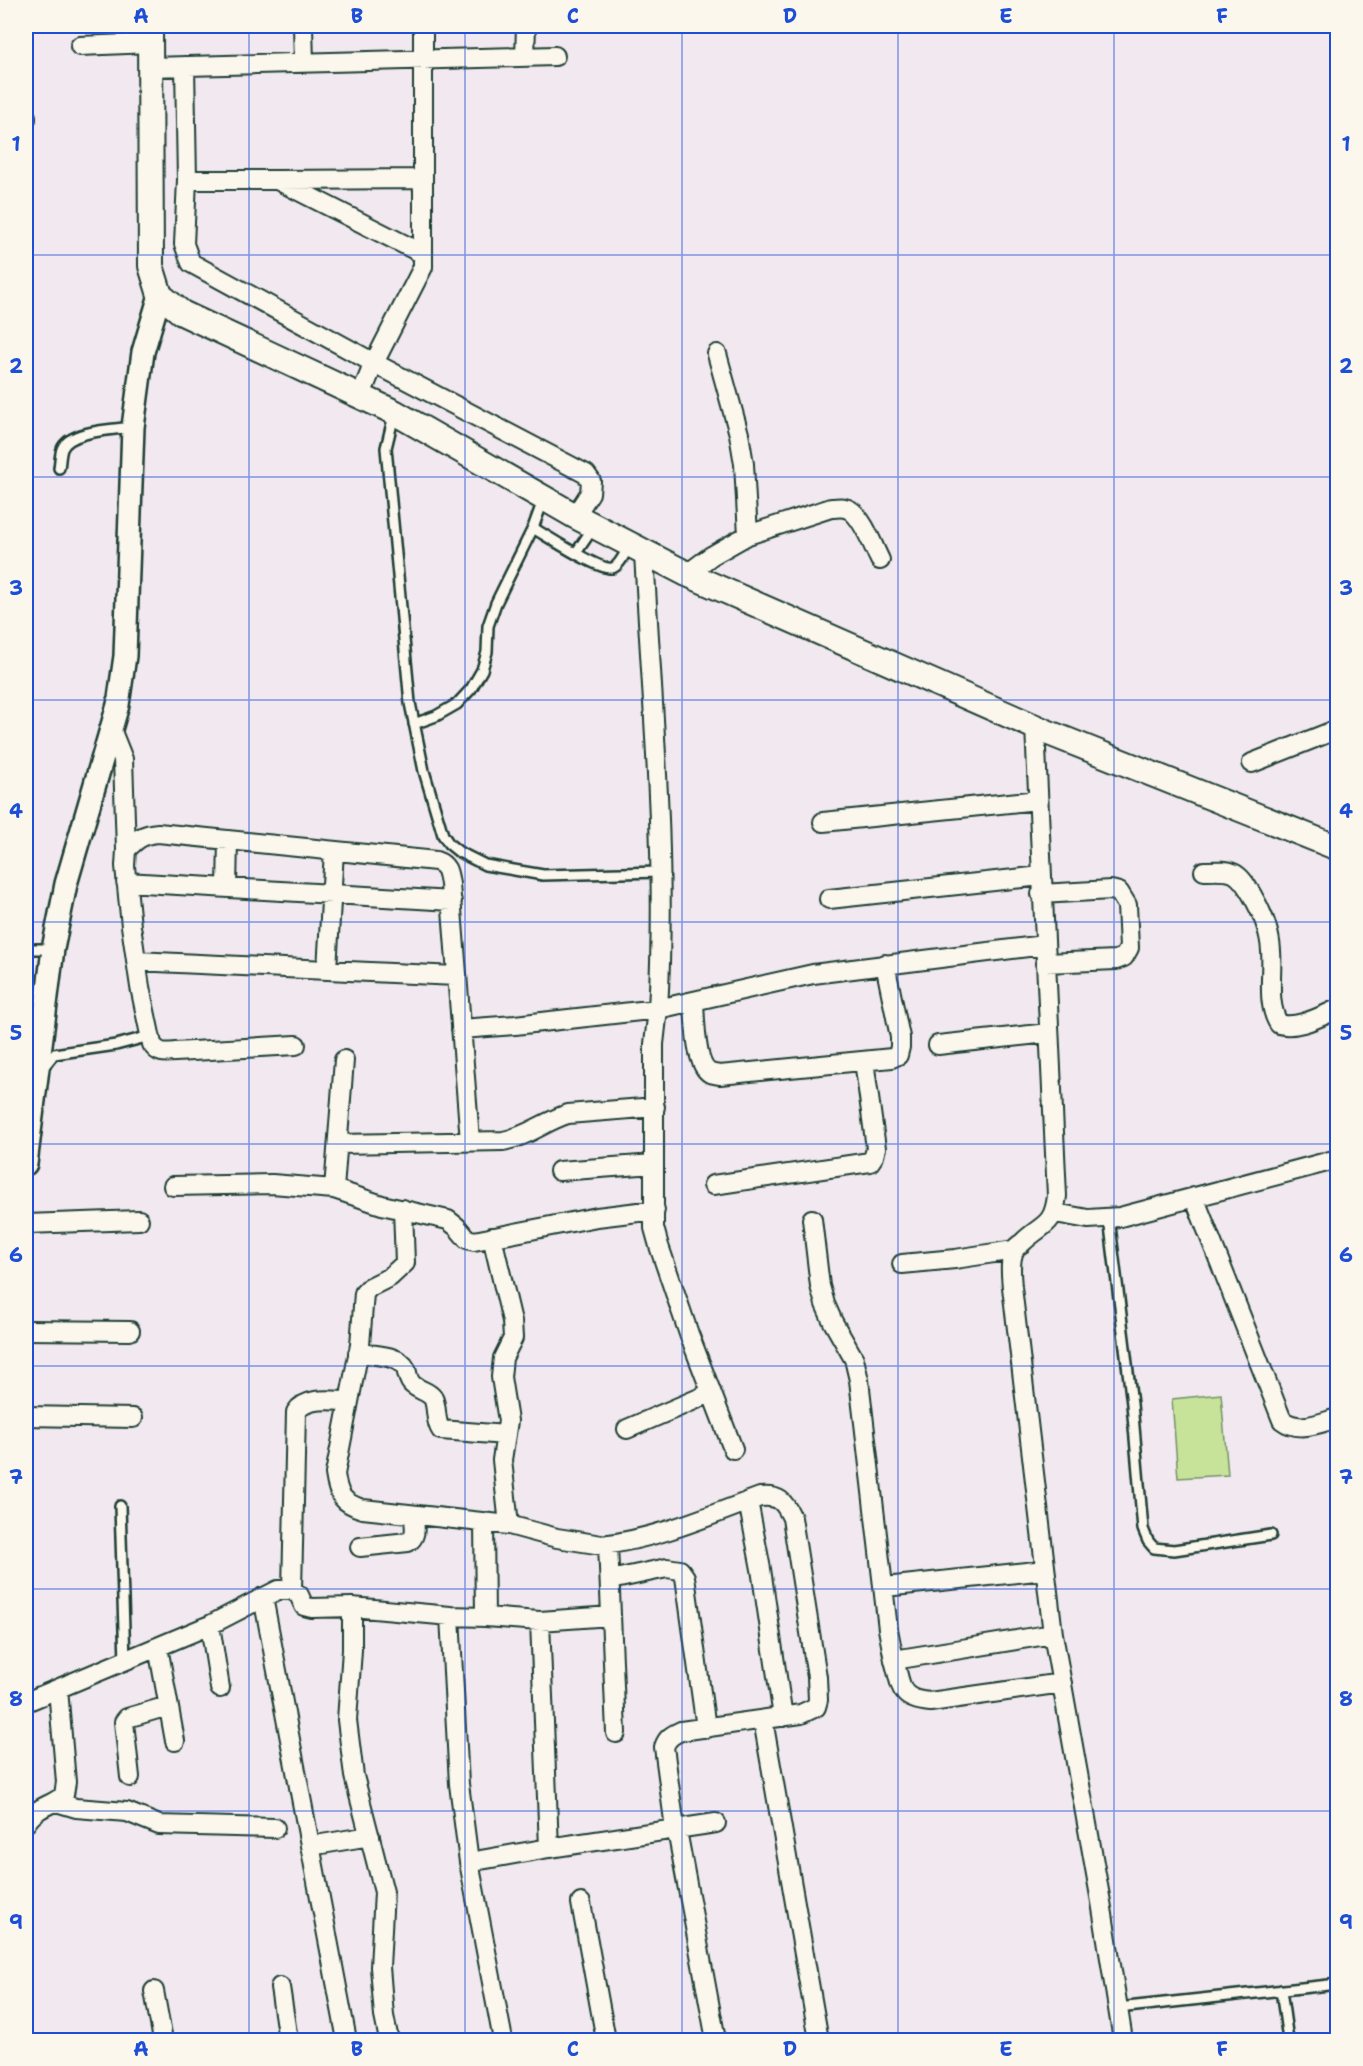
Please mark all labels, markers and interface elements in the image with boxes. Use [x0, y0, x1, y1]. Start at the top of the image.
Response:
text: A [133, 3, 149, 29]
text: B [351, 3, 363, 29]
text: C [567, 3, 579, 29]
text: D [783, 3, 797, 29]
text: E [999, 3, 1013, 29]
text: F [1216, 3, 1228, 29]
text: 1 [11, 131, 21, 157]
text: 1 [1341, 131, 1351, 157]
text: 2 [9, 353, 23, 379]
text: 2 [1339, 353, 1353, 379]
text: 3 [9, 575, 23, 601]
text: 3 [1339, 575, 1353, 601]
text: 4 [9, 798, 23, 824]
text: 4 [1339, 798, 1353, 824]
text: 5 [10, 1020, 22, 1046]
text: 5 [1340, 1020, 1352, 1046]
text: 6 [9, 1242, 23, 1268]
text: 6 [1339, 1242, 1353, 1268]
text: 7 [9, 1464, 23, 1490]
text: 7 [1339, 1464, 1353, 1490]
text: 8 [9, 1686, 23, 1712]
text: 8 [1339, 1686, 1353, 1712]
text: 9 [9, 1909, 23, 1935]
text: 9 [1339, 1909, 1353, 1935]
text: A [133, 2036, 149, 2062]
text: B [351, 2036, 363, 2062]
text: C [567, 2036, 579, 2062]
text: D [783, 2036, 797, 2062]
text: E [999, 2036, 1013, 2062]
text: F [1216, 2036, 1228, 2062]

